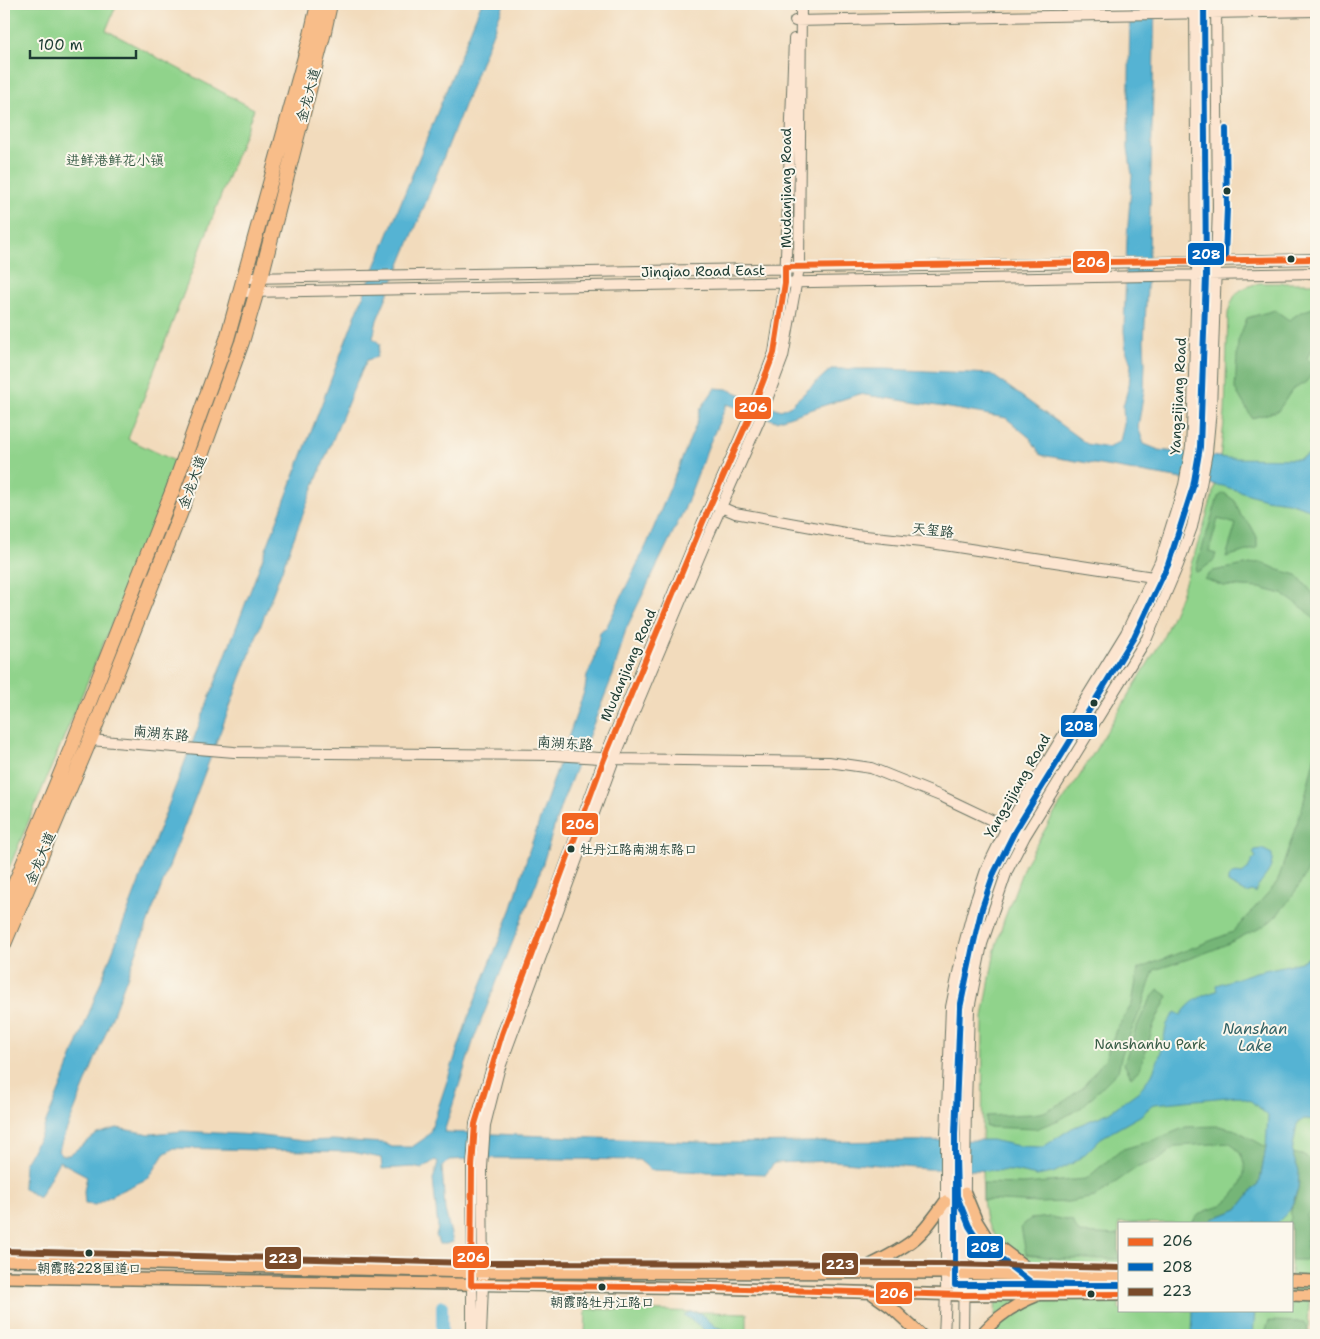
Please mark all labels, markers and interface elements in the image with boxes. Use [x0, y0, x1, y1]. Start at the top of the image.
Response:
scale bar [30, 28, 136, 60]
text: 100 m [38, 35, 83, 55]
street label: 金龙大道 [292, 66, 324, 124]
street label: Mudanjiang Road [777, 128, 795, 248]
park label: 进鲜港鲜花小镇 [66, 151, 164, 169]
unlabelled marker [1222, 186, 1232, 196]
line badge: 208 [1187, 242, 1225, 266]
text: 208 [1191, 245, 1221, 263]
line badge: 206 [1072, 250, 1110, 274]
text: 206 [1076, 253, 1106, 271]
unlabelled marker [1286, 254, 1296, 264]
street label: Jinqiao Road East [641, 261, 765, 281]
street label: Yangzijiang Road [1166, 337, 1190, 455]
line badge: 206 [734, 396, 772, 420]
text: 206 [738, 398, 768, 416]
street label: 金龙大道 [174, 453, 210, 511]
street label: 天玺路 [911, 519, 955, 541]
street label: Mudanjiang Road [596, 606, 660, 724]
unlabelled marker [1089, 698, 1099, 708]
line badge: 208 [1060, 714, 1098, 738]
text: 208 [1064, 717, 1094, 735]
street label: 南湖东路 [132, 722, 190, 744]
street label: Yangzijiang Road [980, 731, 1054, 841]
street label: 南湖东路 [537, 733, 593, 753]
line badge: 206 [561, 812, 599, 836]
text: 206 [565, 815, 595, 833]
street label: 金龙大道 [21, 829, 59, 887]
place label: 牡丹江路南湖东路口 [580, 841, 697, 858]
marker: 牡丹江路南湖东路口 [566, 844, 576, 854]
water label: Nanshan Lake [1223, 1019, 1287, 1056]
park label: Nanshanhu Park [1094, 1035, 1206, 1053]
legend [1118, 1222, 1292, 1312]
text: 206 [1162, 1231, 1193, 1251]
line badge: 208 [966, 1235, 1004, 1259]
text: 208 [970, 1238, 1000, 1256]
line badge: 206 [452, 1245, 490, 1269]
line badge: 223 [264, 1246, 302, 1270]
marker: 朝霞路228国道口 [84, 1248, 94, 1258]
text: 206 [456, 1248, 486, 1266]
text: 223 [268, 1249, 298, 1267]
line badge: 223 [821, 1252, 859, 1276]
text: 223 [825, 1255, 855, 1273]
text: 208 [1162, 1257, 1193, 1277]
place label: 朝霞路228国道口 [37, 1260, 141, 1277]
line badge: 206 [875, 1281, 913, 1305]
text: 223 [1162, 1281, 1192, 1301]
marker: 朝霞路牡丹江路口 [597, 1282, 607, 1292]
text: 206 [879, 1284, 909, 1302]
unlabelled marker [1086, 1289, 1096, 1299]
place label: 朝霞路牡丹江路口 [550, 1294, 654, 1311]

